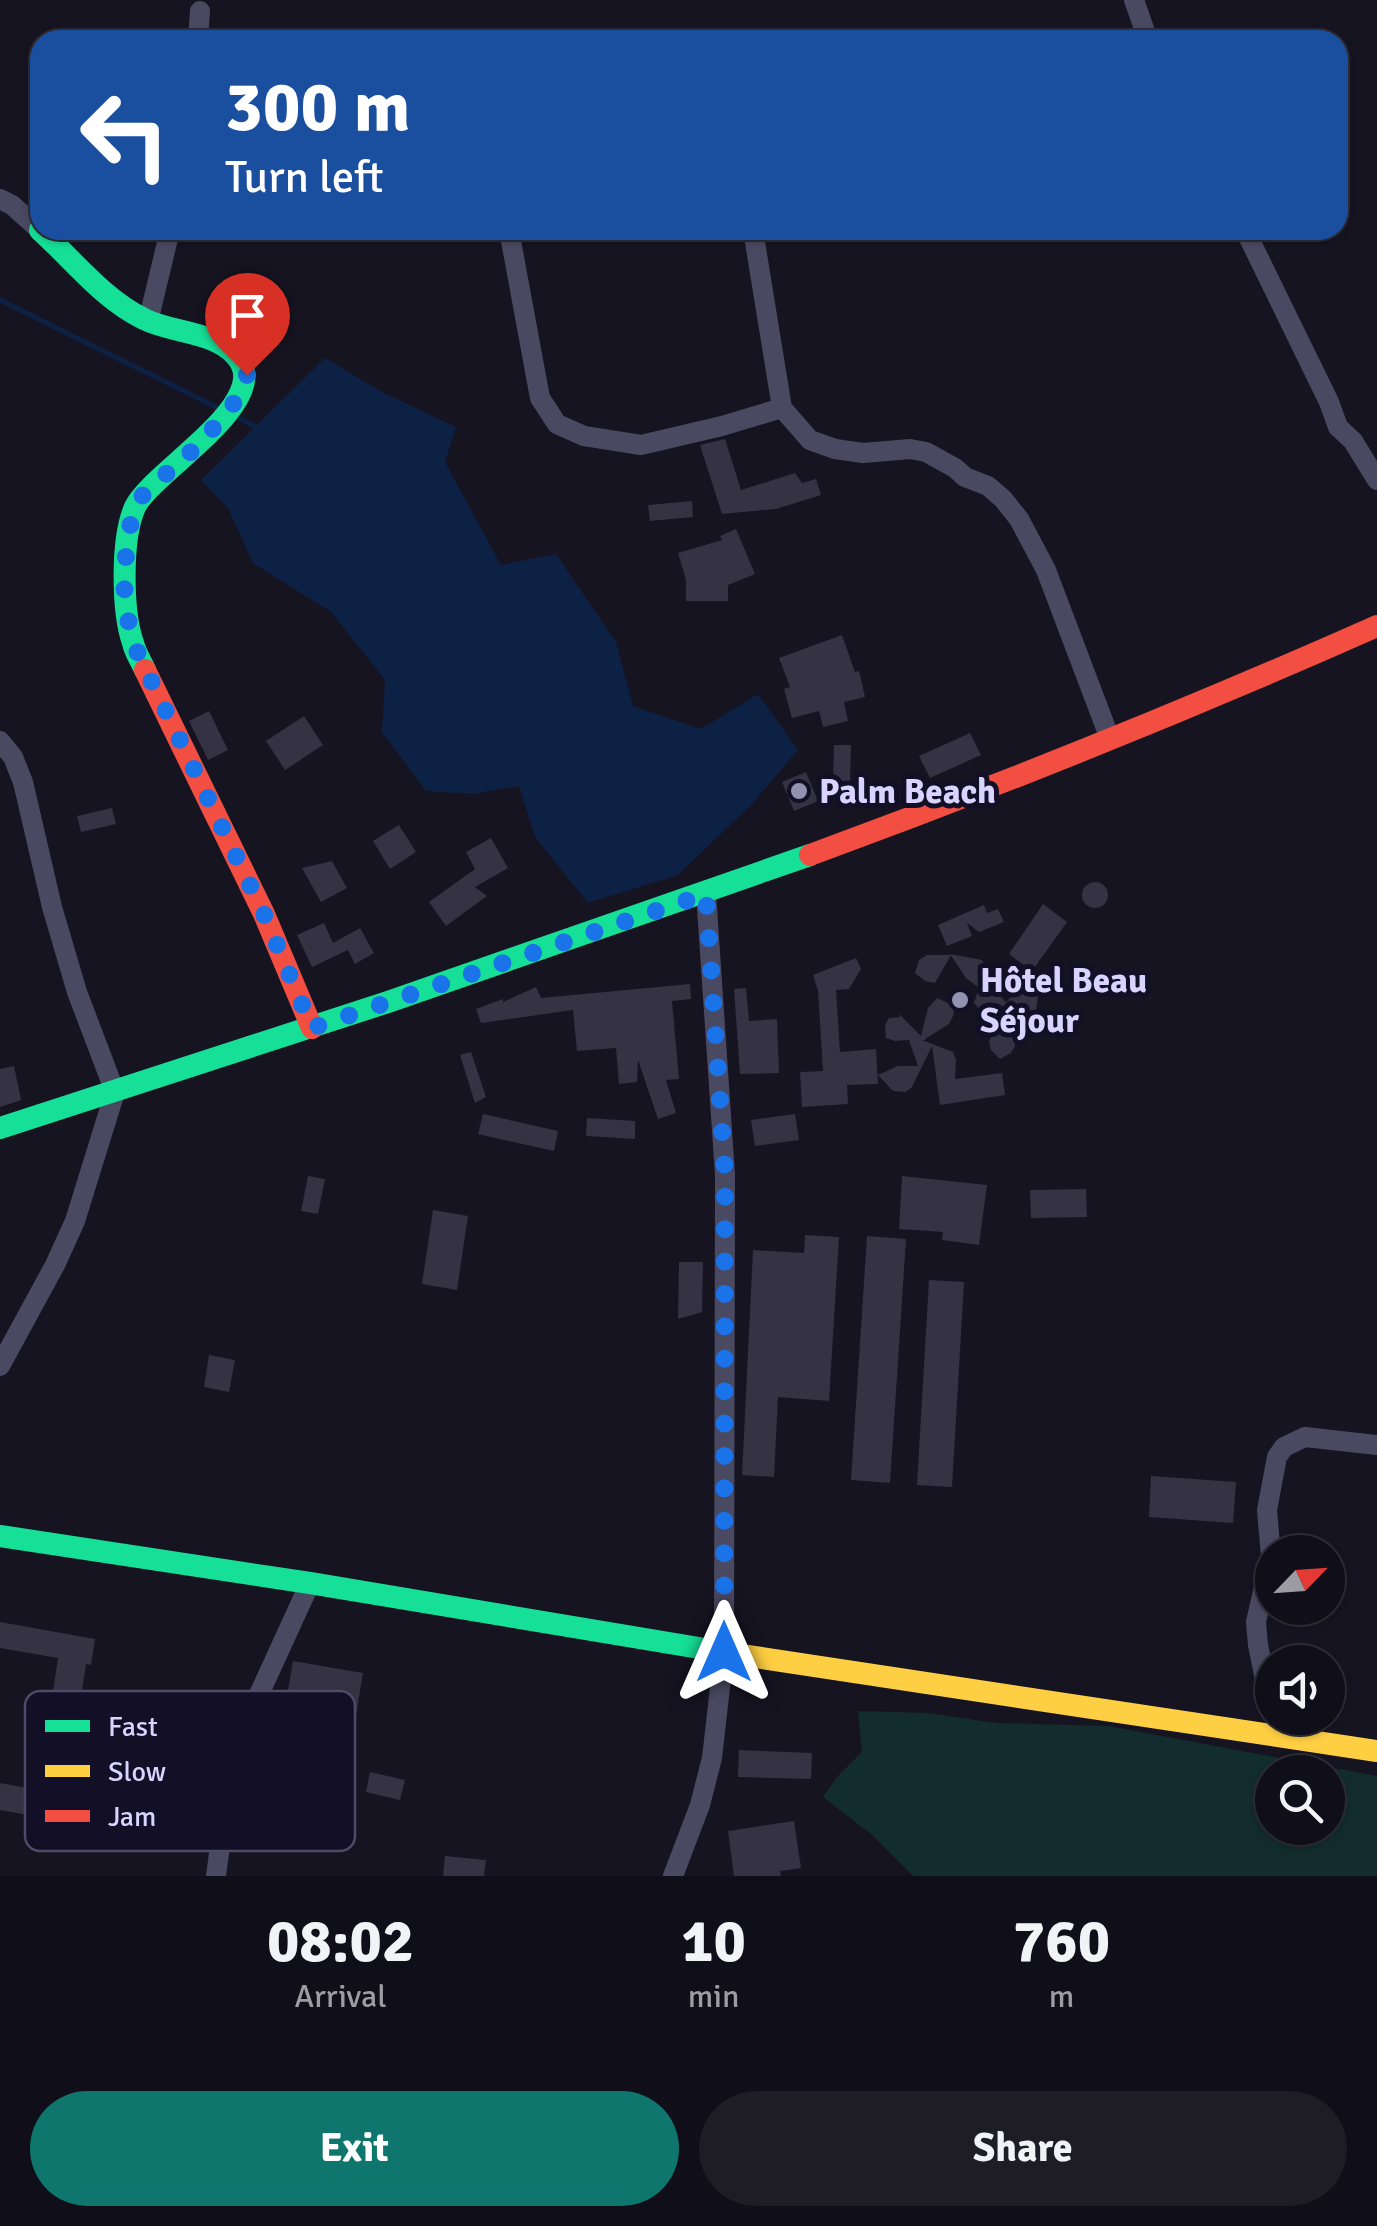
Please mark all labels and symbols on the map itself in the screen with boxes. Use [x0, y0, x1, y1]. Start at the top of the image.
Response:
pin [205, 273, 290, 376]
place label: Palm Beach [819, 770, 996, 813]
marker: Palm Beach [788, 780, 810, 802]
place label: Hôtel Beau Séjour [980, 959, 1147, 1042]
marker: Hôtel Beau Séjour [949, 989, 971, 1011]
north arrow [1255, 1535, 1345, 1625]
position arrow [672, 1600, 776, 1704]
legend [25, 1691, 355, 1851]
text: Fast [108, 1710, 158, 1744]
text: Slow [108, 1755, 166, 1789]
text: Jam [108, 1800, 156, 1834]

